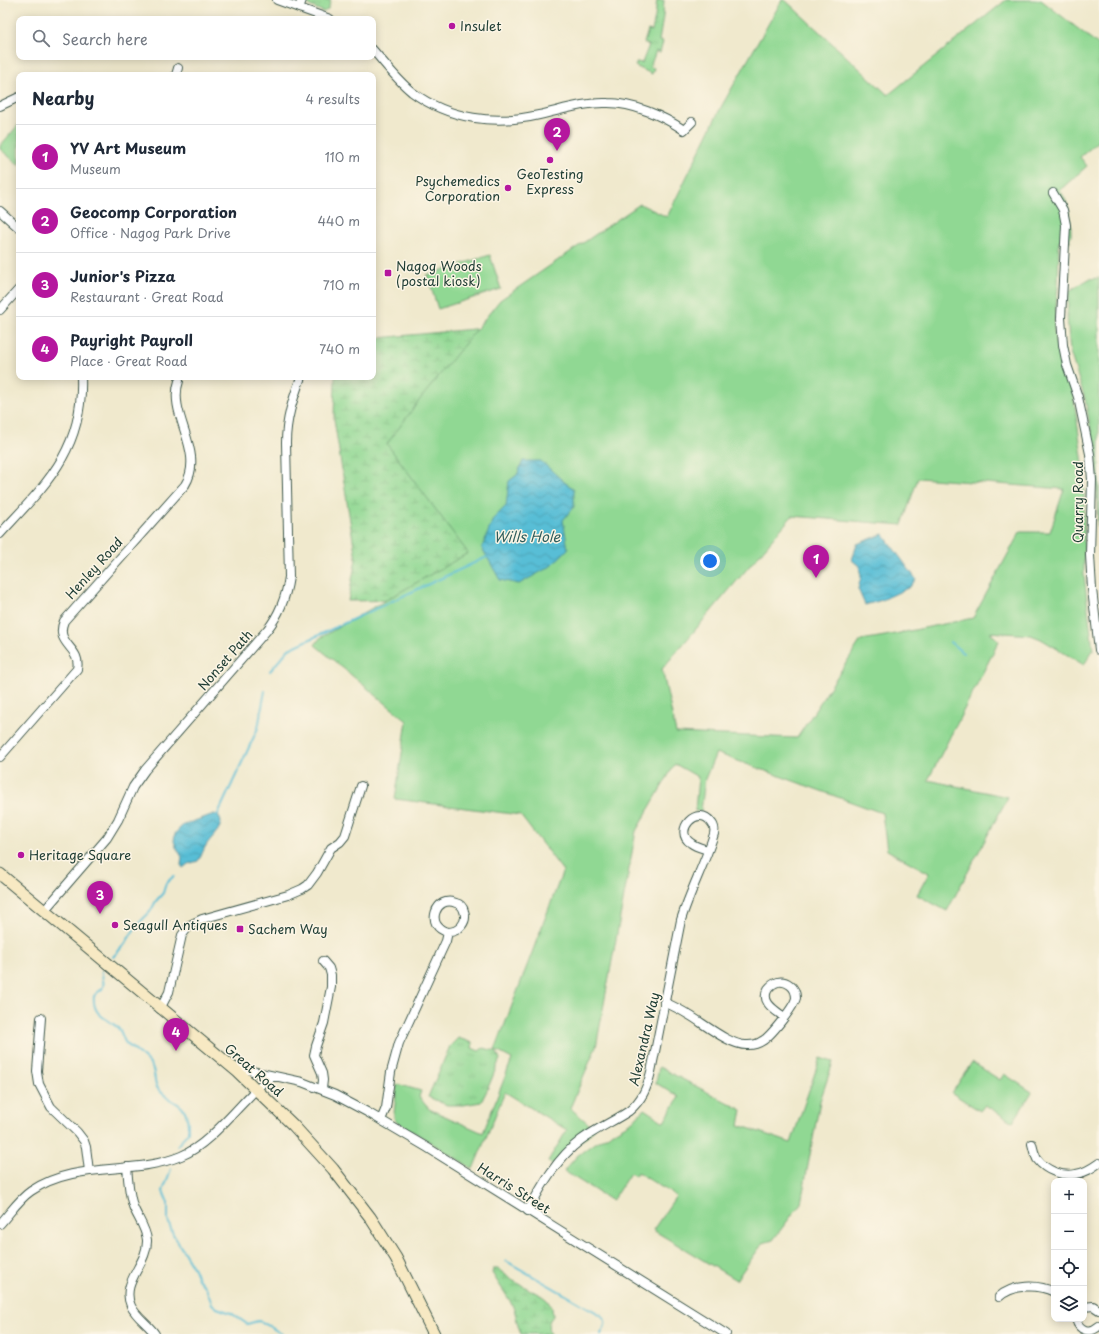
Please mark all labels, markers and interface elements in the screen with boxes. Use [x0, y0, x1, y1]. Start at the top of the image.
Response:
search box [16, 16, 376, 60]
place label: Insulet [460, 16, 502, 35]
marker: Insulet [447, 21, 457, 31]
icon: search [30, 27, 52, 49]
text: Search here [62, 27, 148, 50]
text: Nearby [32, 85, 94, 111]
text: 4 results [306, 89, 360, 108]
pin: 2 [544, 118, 570, 151]
text: YV Art Museum [70, 136, 186, 159]
text: 1 [42, 147, 48, 166]
text: 110 m [325, 147, 360, 166]
marker: GeoTesting Express [545, 155, 555, 165]
text: Museum [70, 159, 121, 178]
place label: GeoTesting Express [516, 164, 584, 198]
place label: Psychemedics Corporation [415, 171, 500, 205]
marker: Psychemedics Corporation [503, 183, 513, 193]
text: Geocomp Corporation [70, 200, 237, 223]
text: 2 [40, 211, 50, 230]
text: 440 m [317, 211, 360, 230]
text: Office · Nagog Park Drive [70, 223, 231, 242]
place label: Nagog Woods (postal kiosk) [396, 256, 482, 290]
text: Junior's Pizza [70, 264, 176, 287]
marker: Nagog Woods (postal kiosk) [383, 268, 393, 278]
text: 3 [41, 275, 49, 294]
text: 710 m [323, 275, 360, 294]
text: Restaurant · Great Road [70, 287, 224, 306]
text: Payright Payroll [70, 328, 193, 351]
text: 4 [41, 339, 49, 358]
text: 740 m [319, 339, 360, 358]
text: Place · Great Road [70, 351, 187, 370]
street label: Quarry Road [1068, 461, 1087, 543]
water label: Wills Hole [494, 526, 562, 547]
street label: Henley Road [61, 532, 127, 603]
pin: 1 [803, 545, 829, 578]
your location [700, 551, 720, 571]
street label: Nonset Path [193, 625, 256, 694]
place label: Heritage Square [29, 845, 131, 864]
marker: Heritage Square [16, 850, 26, 860]
pin: 3 [87, 881, 113, 914]
place label: Seagull Antiques [123, 915, 228, 934]
place label: Sachem Way [248, 919, 328, 938]
marker: Seagull Antiques [110, 920, 120, 930]
marker: Sachem Way [235, 924, 245, 934]
street label: Alexandra Way [623, 990, 664, 1088]
pin: 4 [163, 1018, 189, 1051]
street label: Great Road [221, 1039, 288, 1101]
street label: Harris Street [474, 1158, 554, 1218]
map controls [1051, 1178, 1087, 1322]
button: + [1051, 1178, 1087, 1214]
button: − [1051, 1214, 1087, 1250]
button: locate [1051, 1250, 1087, 1286]
button: layers [1051, 1286, 1087, 1322]

